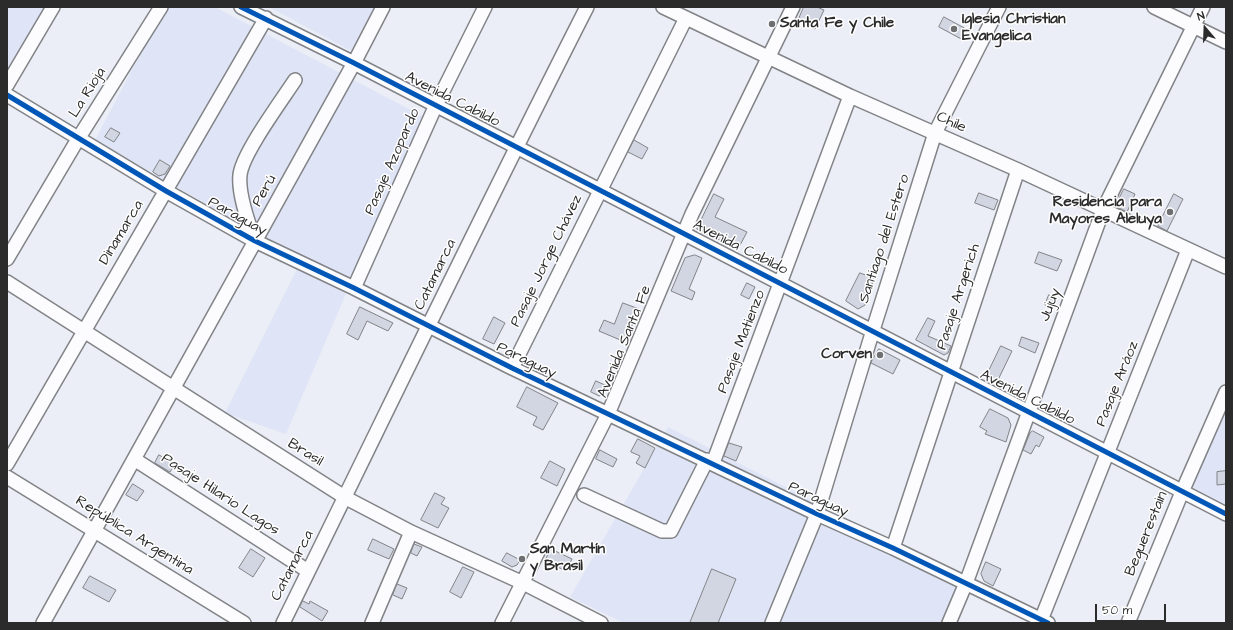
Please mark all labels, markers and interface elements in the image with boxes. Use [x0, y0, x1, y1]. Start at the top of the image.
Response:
north arrow [1185, 8, 1225, 48]
text: N [1195, 8, 1207, 24]
place label: Iglesia Christian Evangelica [962, 11, 1066, 46]
place label: Santa Fe y Chile [780, 15, 894, 33]
marker: Santa Fe y Chile [767, 19, 777, 29]
marker: Iglesia Christian Evangelica [949, 24, 959, 34]
street label: La Rioja [66, 65, 110, 121]
street label: Avenida Cabildo [402, 68, 502, 132]
street label: Pasaje Azopardo [361, 106, 425, 218]
street label: Chile [933, 109, 969, 137]
street label: Perú [249, 172, 281, 210]
street label: Santiago del Estero [856, 172, 914, 306]
street label: Pasaje Jorge Chávez [507, 192, 587, 330]
street label: Paraguay [205, 194, 269, 240]
place label: Residencia para Mayores Aleluya [1049, 194, 1162, 229]
street label: Dinamarca [96, 198, 148, 268]
marker: Residencia para Mayores Aleluya [1165, 207, 1175, 217]
street label: Avenida Cabildo [690, 216, 790, 280]
street label: Catamarca [411, 237, 461, 313]
street label: Pasaje Argerich [933, 242, 985, 352]
street label: Avenida Santa Fe [594, 283, 656, 401]
street label: Jujuy [1036, 286, 1066, 324]
street label: Pasaje Matienzo [714, 288, 770, 396]
street label: Paraguay [493, 339, 559, 383]
street label: Pasaje Aráoz [1093, 339, 1143, 429]
place label: Corven [821, 346, 872, 364]
marker: Corven [875, 350, 885, 360]
street label: Avenida Cabildo [977, 366, 1077, 430]
street label: Brasil [284, 435, 326, 471]
street label: Pasaje Hilario Lagos [158, 450, 282, 540]
street label: Paraguay [785, 478, 851, 522]
street label: Beguerestain [1122, 489, 1172, 579]
street label: República Argentina [72, 492, 196, 580]
street label: Catamarca [268, 528, 318, 604]
place label: San Martín y Brasil [530, 541, 605, 576]
marker: San Martín y Brasil [517, 554, 527, 564]
scale bar [1097, 596, 1168, 622]
text: 50 m [1102, 602, 1132, 619]

